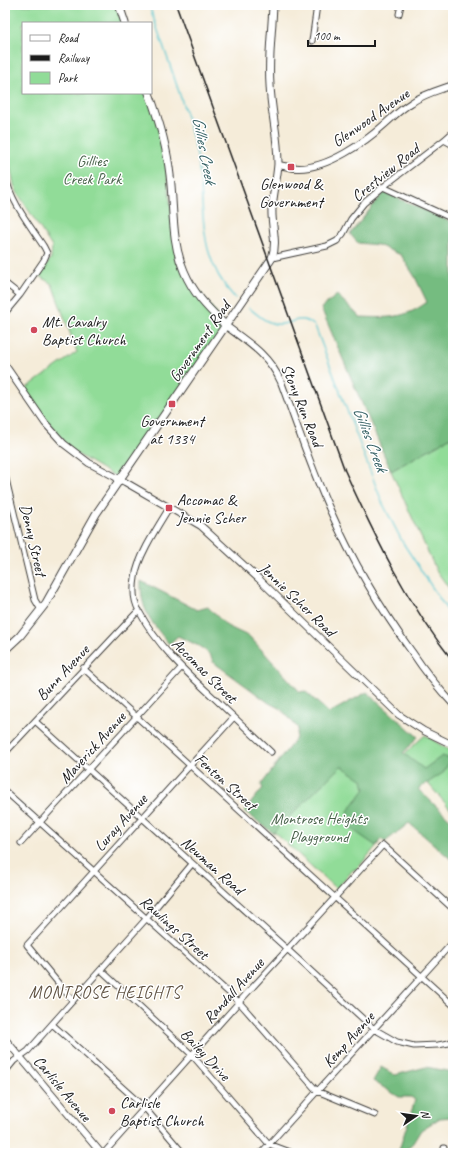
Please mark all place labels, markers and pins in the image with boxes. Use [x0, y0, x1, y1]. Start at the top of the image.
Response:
marker: Glenwood & Government [286, 162, 296, 172]
place label: Glenwood & Government [259, 174, 326, 212]
place label: Mt. Cavalry Baptist Church [42, 312, 126, 350]
marker: Mt. Cavalry Baptist Church [29, 325, 39, 335]
marker: Government at 1334 [167, 399, 177, 409]
place label: Government at 1334 [140, 411, 207, 449]
place label: Accomac & Jennie Scher [176, 490, 247, 528]
marker: Accomac & Jennie Scher [164, 503, 174, 513]
place label: Carlisle Baptist Church [120, 1093, 204, 1131]
marker: Carlisle Baptist Church [107, 1106, 117, 1116]

